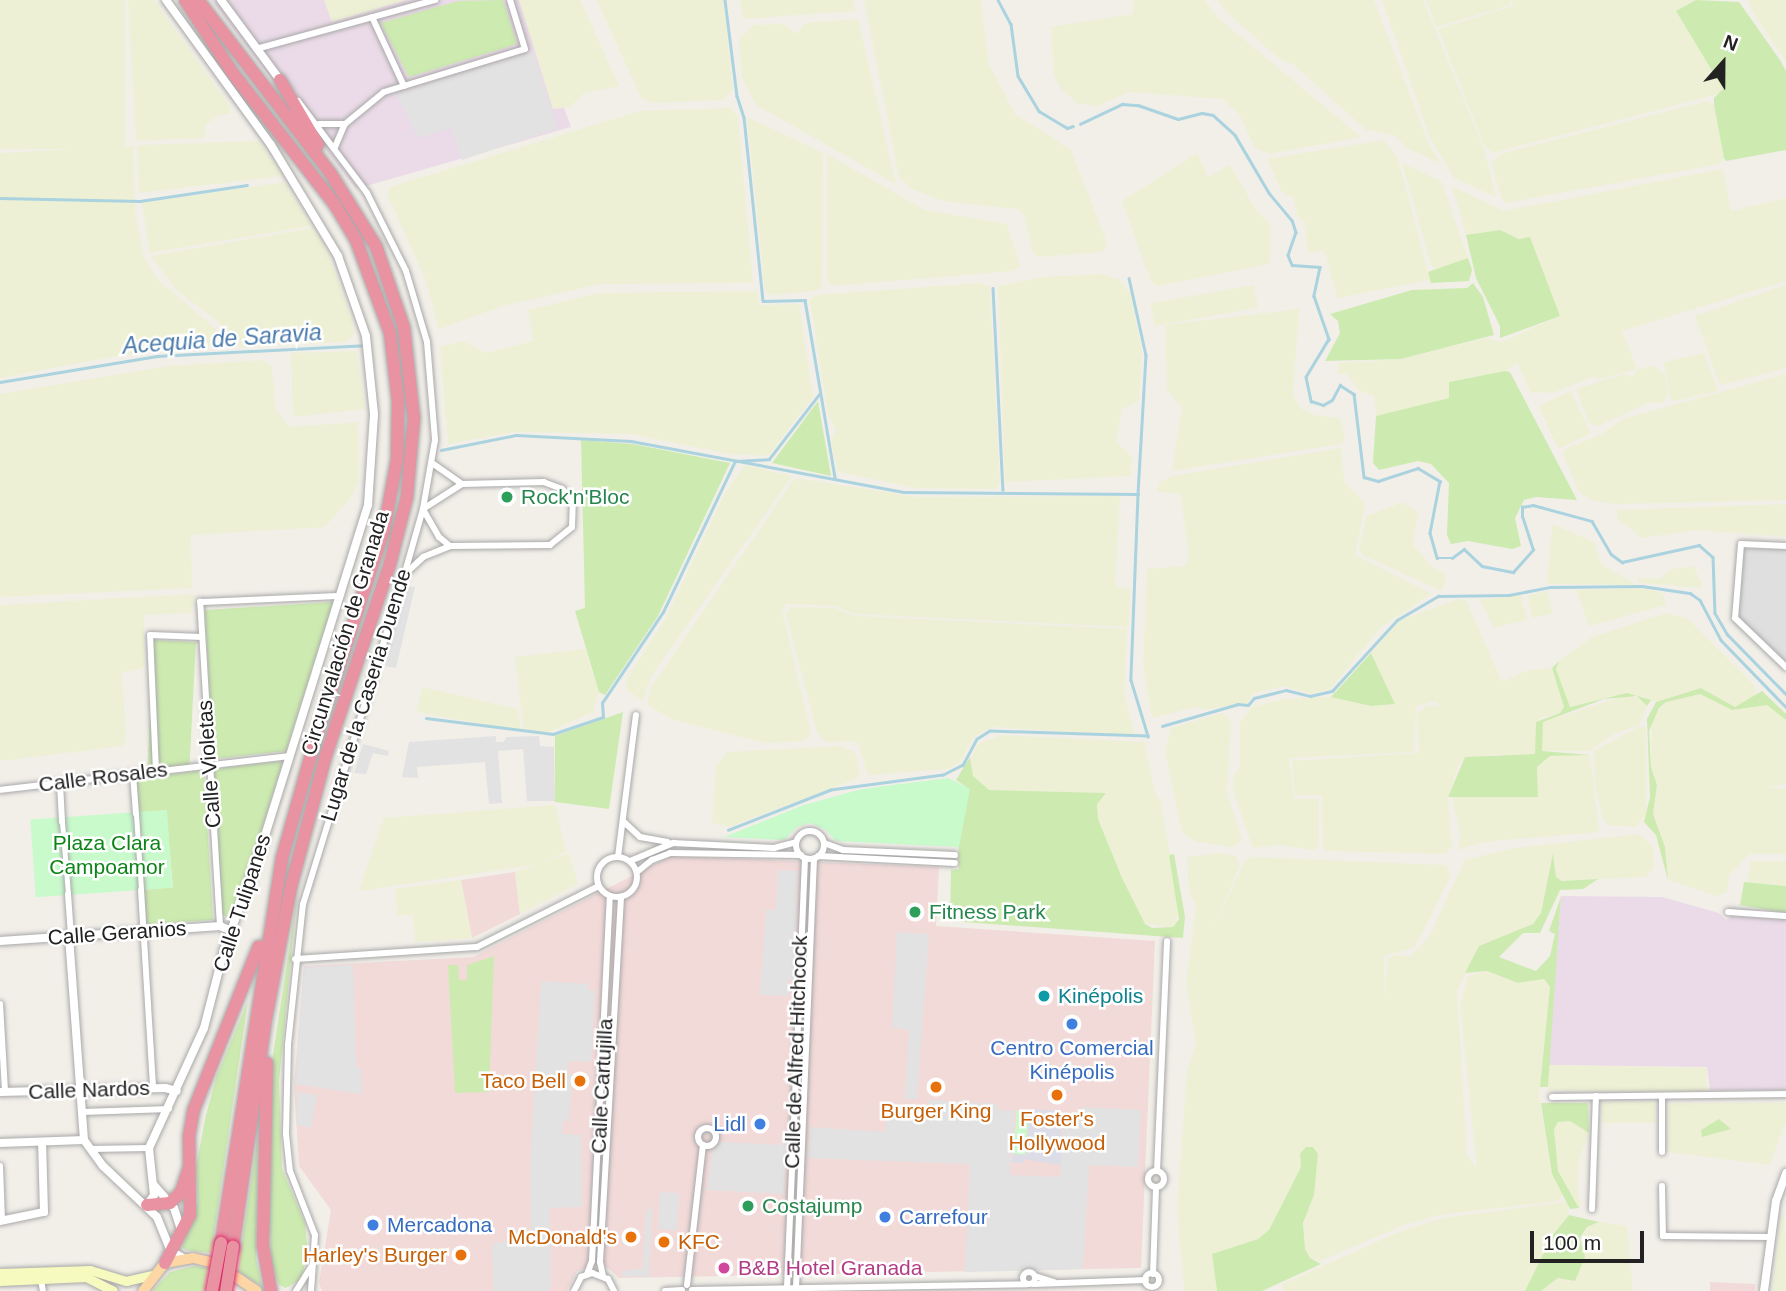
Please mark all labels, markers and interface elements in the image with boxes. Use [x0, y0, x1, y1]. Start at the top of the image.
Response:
north arrow [1688, 28, 1758, 98]
text: N [1721, 31, 1741, 55]
water label: Acequia de Saravia [122, 318, 322, 360]
place label: Rock'n'Bloc [521, 484, 629, 510]
marker: Rock'n'Bloc [499, 489, 515, 505]
street label: Circunvalación de Granada [296, 508, 394, 758]
street label: Lugar de la Caseria Duende [316, 566, 416, 824]
street label: Calle Violetas [192, 699, 226, 829]
street label: Calle Rosales [37, 757, 169, 797]
park label: Plaza Clara Campoamor [49, 830, 165, 880]
street label: Calle Tulipanes [208, 831, 276, 975]
place label: Fitness Park [929, 899, 1046, 925]
marker: Fitness Park [907, 904, 923, 920]
street label: Calle Geranios [47, 916, 187, 950]
street label: Calle de Alfred Hitchcock [779, 934, 813, 1170]
place label: Kinépolis [1058, 983, 1143, 1009]
marker: Kinépolis [1036, 988, 1052, 1004]
marker: Centro Comercial Kinépolis [1064, 1016, 1080, 1032]
street label: Calle Cartujilla [586, 1018, 618, 1154]
place label: Centro Comercial Kinépolis [990, 1035, 1154, 1085]
place label: Taco Bell [481, 1068, 566, 1094]
marker: Taco Bell [572, 1073, 588, 1089]
street label: Calle Nardos [28, 1075, 150, 1105]
marker: Burger King [928, 1079, 944, 1095]
marker: Foster's Hollywood [1049, 1087, 1065, 1103]
place label: Burger King [881, 1098, 991, 1124]
place label: Foster's Hollywood [1009, 1106, 1105, 1156]
place label: Lidl [713, 1111, 746, 1137]
marker: Lidl [752, 1116, 768, 1132]
place label: Costajump [762, 1193, 862, 1219]
marker: Costajump [740, 1198, 756, 1214]
place label: Carrefour [899, 1204, 988, 1230]
marker: Carrefour [877, 1209, 893, 1225]
place label: Mercadona [387, 1212, 492, 1238]
marker: Mercadona [365, 1217, 381, 1233]
scale bar [1534, 1218, 1648, 1262]
place label: McDonald's [508, 1224, 617, 1250]
marker: McDonald's [623, 1229, 639, 1245]
place label: KFC [678, 1229, 720, 1255]
text: 100 m [1543, 1231, 1601, 1254]
marker: KFC [656, 1234, 672, 1250]
place label: Harley's Burger [303, 1242, 447, 1268]
marker: Harley's Burger [453, 1247, 469, 1263]
place label: B&B Hotel Granada [738, 1255, 922, 1281]
marker: B&B Hotel Granada [716, 1260, 732, 1276]

